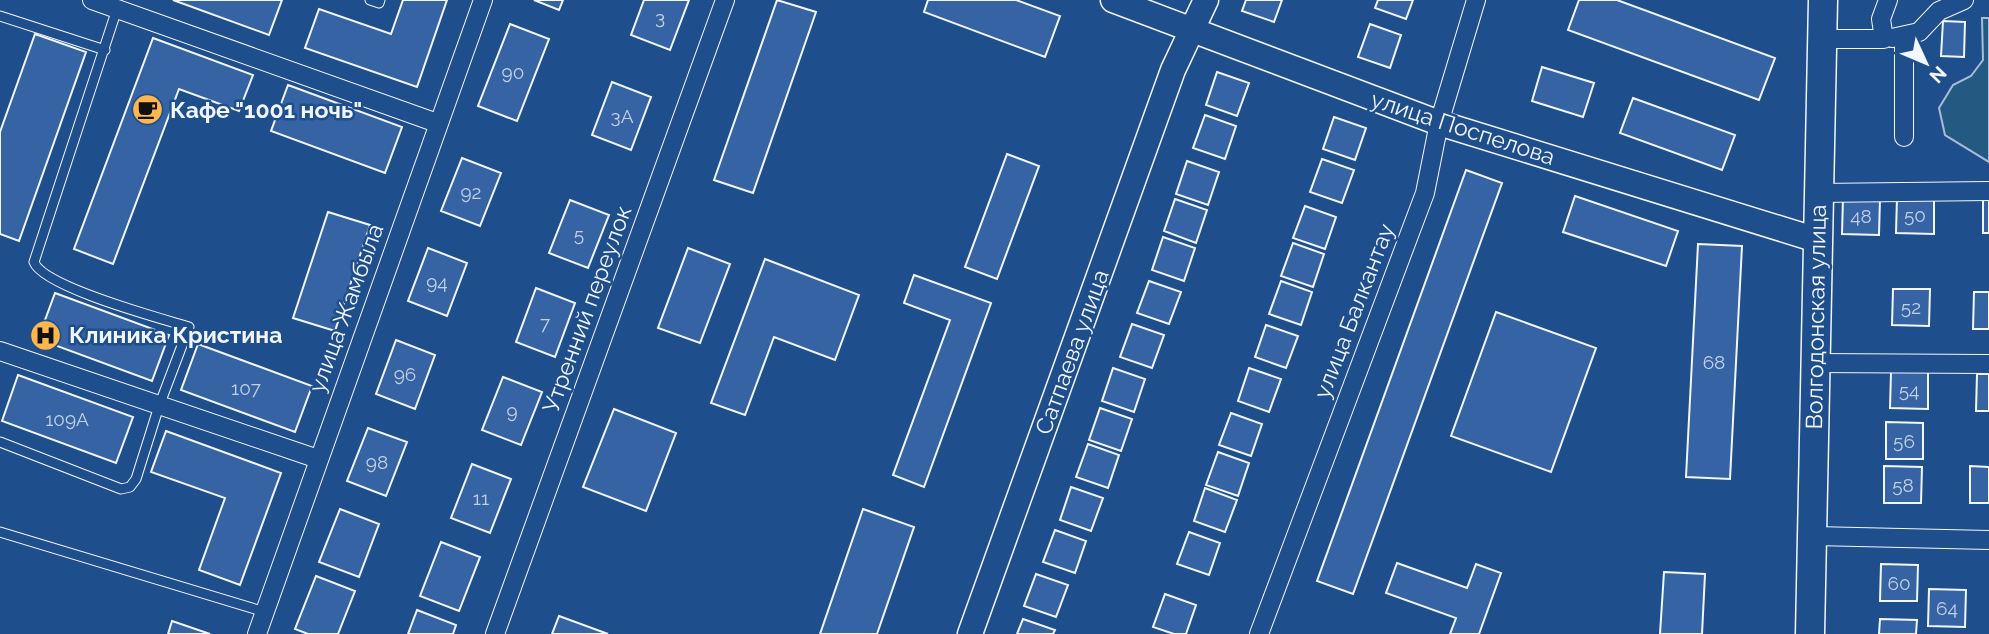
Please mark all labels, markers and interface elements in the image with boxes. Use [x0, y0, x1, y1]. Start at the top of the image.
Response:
house number: 3 [655, 6, 665, 28]
north arrow [1891, 28, 1961, 98]
house number: 90 [502, 61, 524, 83]
text: N [1925, 62, 1951, 88]
street label: улица Поспелова [1368, 85, 1559, 170]
cafe icon: Кафе "1001 ночь" [130, 93, 164, 127]
place label: Кафе "1001 ночь" [170, 96, 362, 123]
house number: 3А [611, 105, 634, 127]
house number: 92 [460, 181, 482, 203]
street label: Утренний переулок [537, 202, 636, 416]
street label: Волгодонская улица [1800, 204, 1831, 430]
house number: 50 [1904, 204, 1926, 226]
house number: 48 [1850, 205, 1872, 227]
street label: улица Жамбыла [302, 220, 389, 396]
street label: улица Балкантау [1308, 220, 1399, 402]
house number: 5 [574, 223, 584, 245]
street label: Сатпаева улица [1029, 266, 1114, 438]
house number: 94 [426, 271, 448, 293]
house number: 52 [1901, 296, 1921, 318]
house number: 7 [540, 312, 550, 334]
hospital icon: Клиника Кристина [29, 318, 63, 352]
place label: Клиника Кристина [69, 321, 282, 348]
house number: 68 [1703, 351, 1725, 373]
house number: 96 [394, 363, 416, 385]
house number: 107 [231, 377, 261, 399]
house number: 54 [1899, 379, 1919, 401]
house number: 9 [506, 400, 518, 422]
house number: 109А [45, 408, 89, 430]
house number: 56 [1893, 430, 1915, 452]
house number: 98 [366, 451, 388, 473]
house number: 58 [1892, 474, 1914, 496]
house number: 11 [473, 487, 489, 509]
house number: 60 [1887, 572, 1911, 594]
house number: 64 [1936, 597, 1958, 619]

